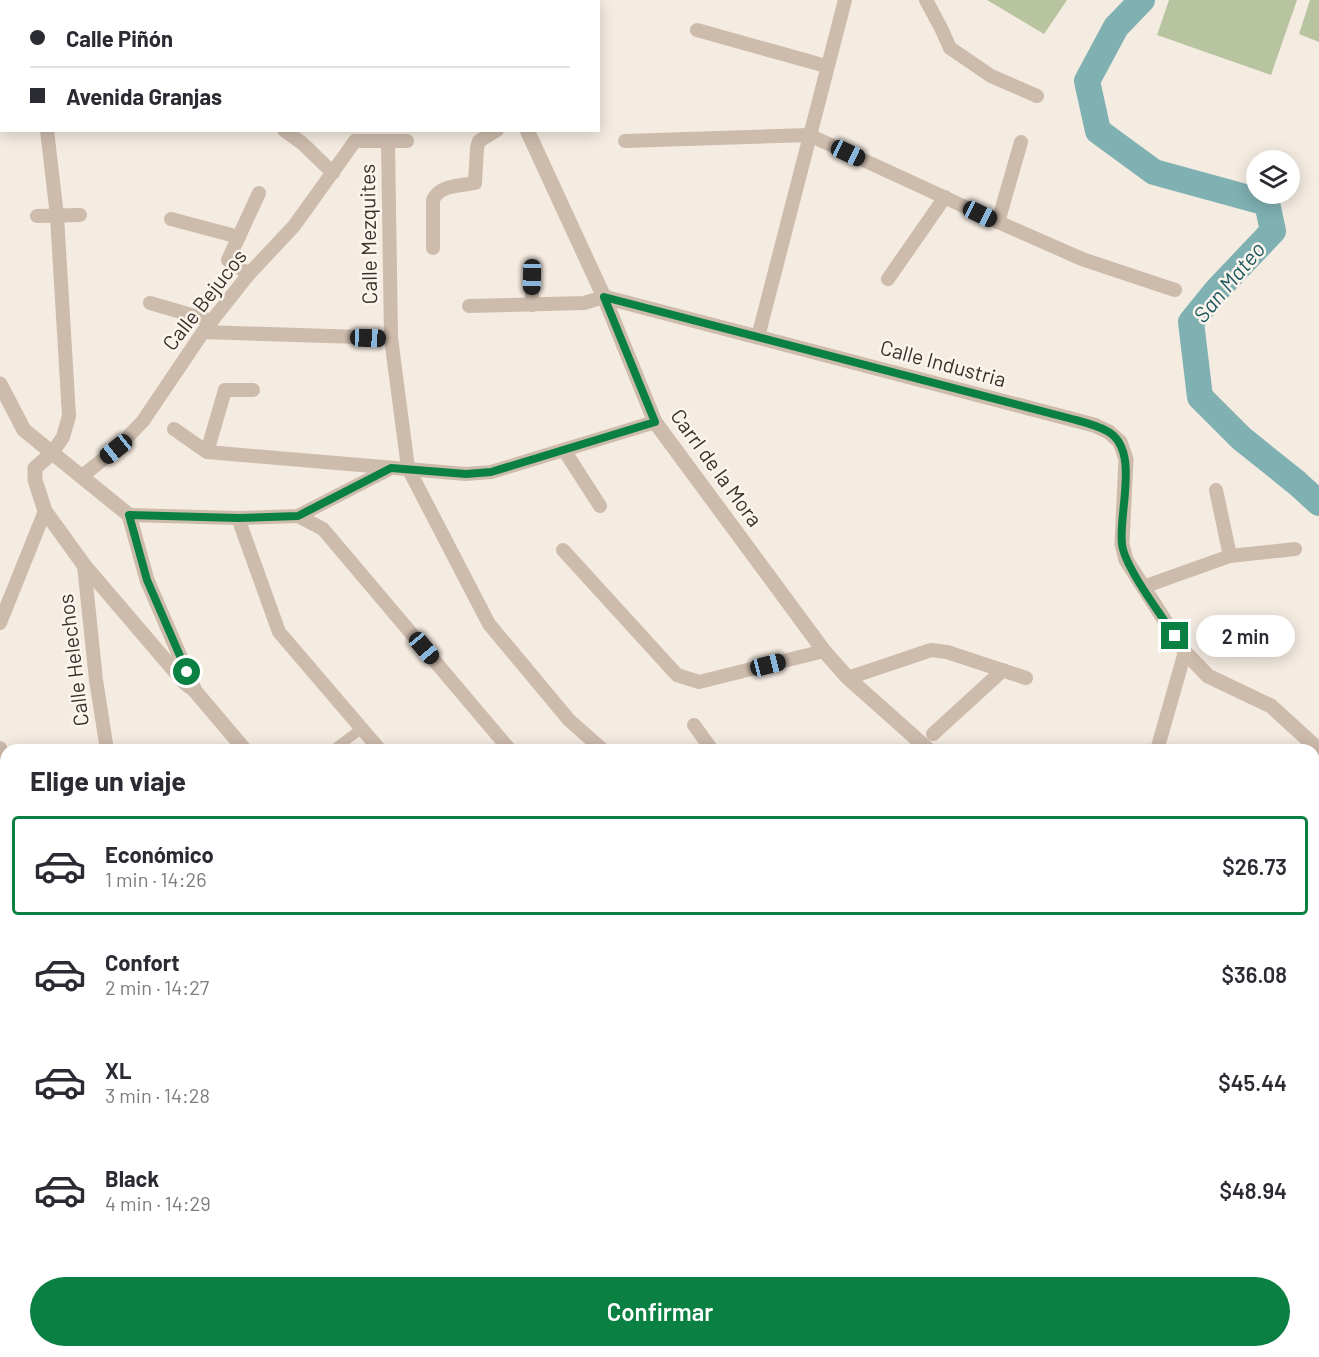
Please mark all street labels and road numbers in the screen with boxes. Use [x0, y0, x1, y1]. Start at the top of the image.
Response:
street label: Calle Mezquites [354, 164, 381, 305]
street label: Calle Bejucos [157, 243, 251, 355]
street label: Calle Industria [878, 334, 1009, 391]
street label: Carrl de la Mora [666, 404, 768, 531]
street label: Calle Helechos [52, 593, 93, 728]

